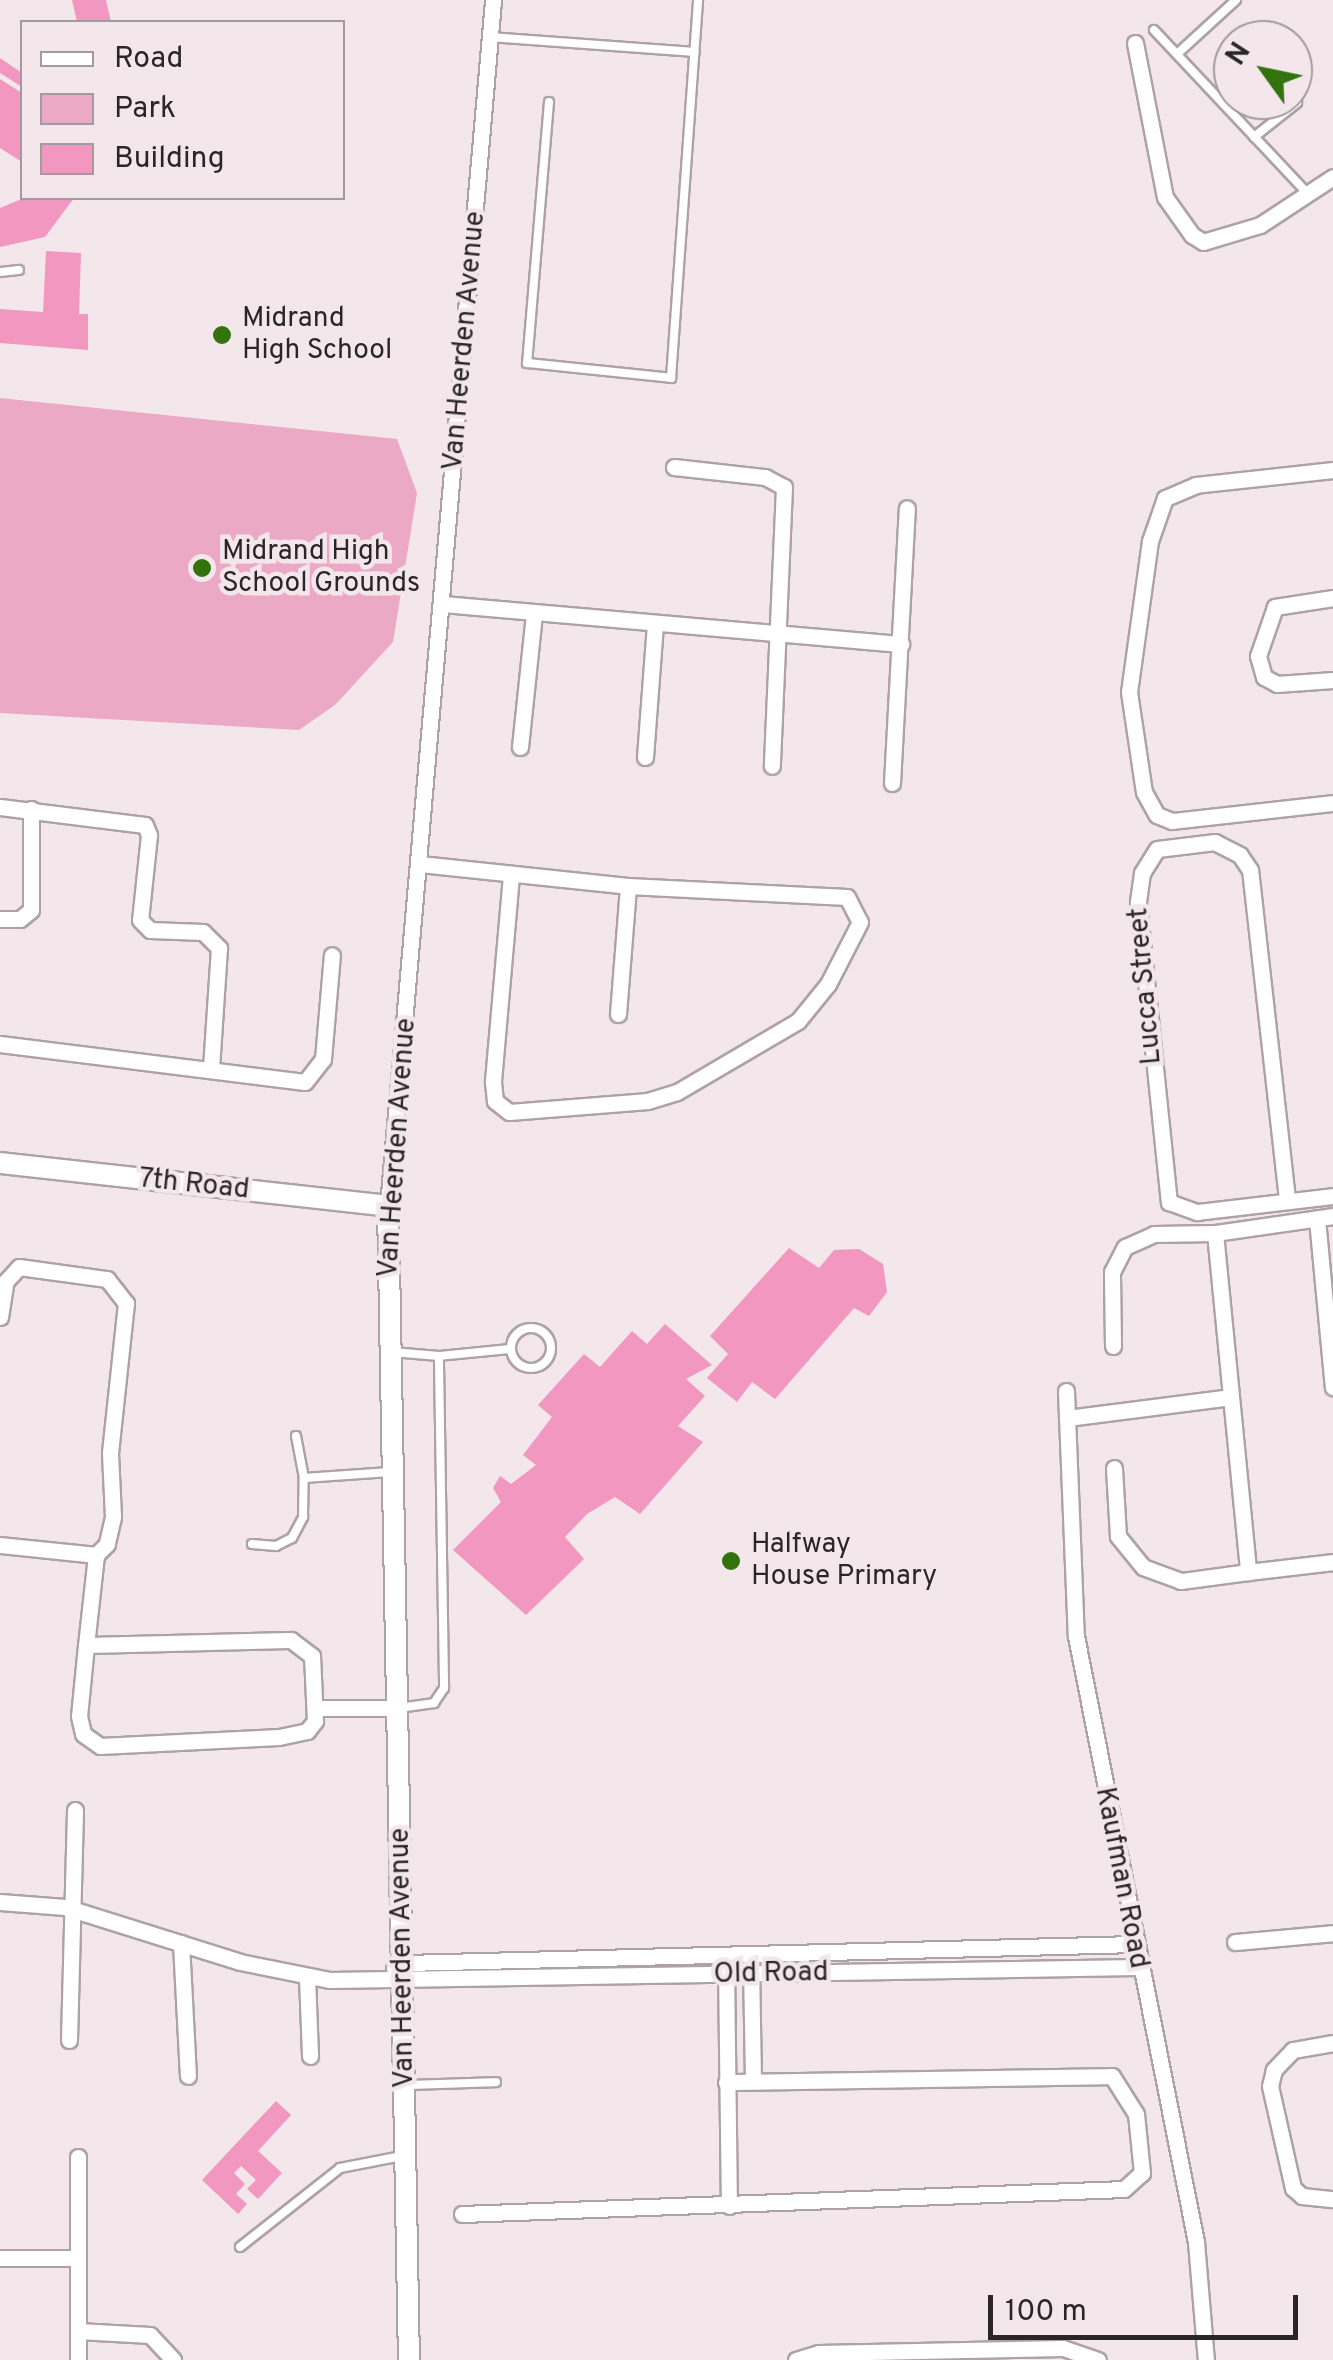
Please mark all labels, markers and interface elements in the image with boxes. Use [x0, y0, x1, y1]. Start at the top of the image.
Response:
legend [20, 20, 345, 200]
north arrow [1213, 20, 1313, 120]
text: N [1219, 37, 1260, 73]
text: Road [114, 41, 183, 78]
text: Park [114, 91, 176, 128]
text: Building [114, 141, 225, 178]
street label: Van Heerden Avenue [437, 209, 493, 473]
place label: Midrand High School [242, 302, 392, 368]
marker: Midrand High School [211, 324, 233, 346]
place label: Midrand High School Grounds [222, 535, 420, 601]
marker: Midrand High School Grounds [191, 557, 213, 579]
street label: Lucca Street [1122, 906, 1170, 1066]
street label: Van Heerden Avenue [372, 1016, 424, 1280]
street label: 7th Road [137, 1162, 251, 1208]
place label: Halfway House Primary [751, 1528, 937, 1594]
marker: Halfway House Primary [720, 1550, 742, 1572]
street label: Kaufman Road [1087, 1784, 1155, 1972]
street label: Van Heerden Avenue [384, 1827, 422, 2089]
street label: Old Road [713, 1956, 829, 1992]
scale bar [993, 2275, 1303, 2337]
text: 100 m [1005, 2294, 1087, 2331]

